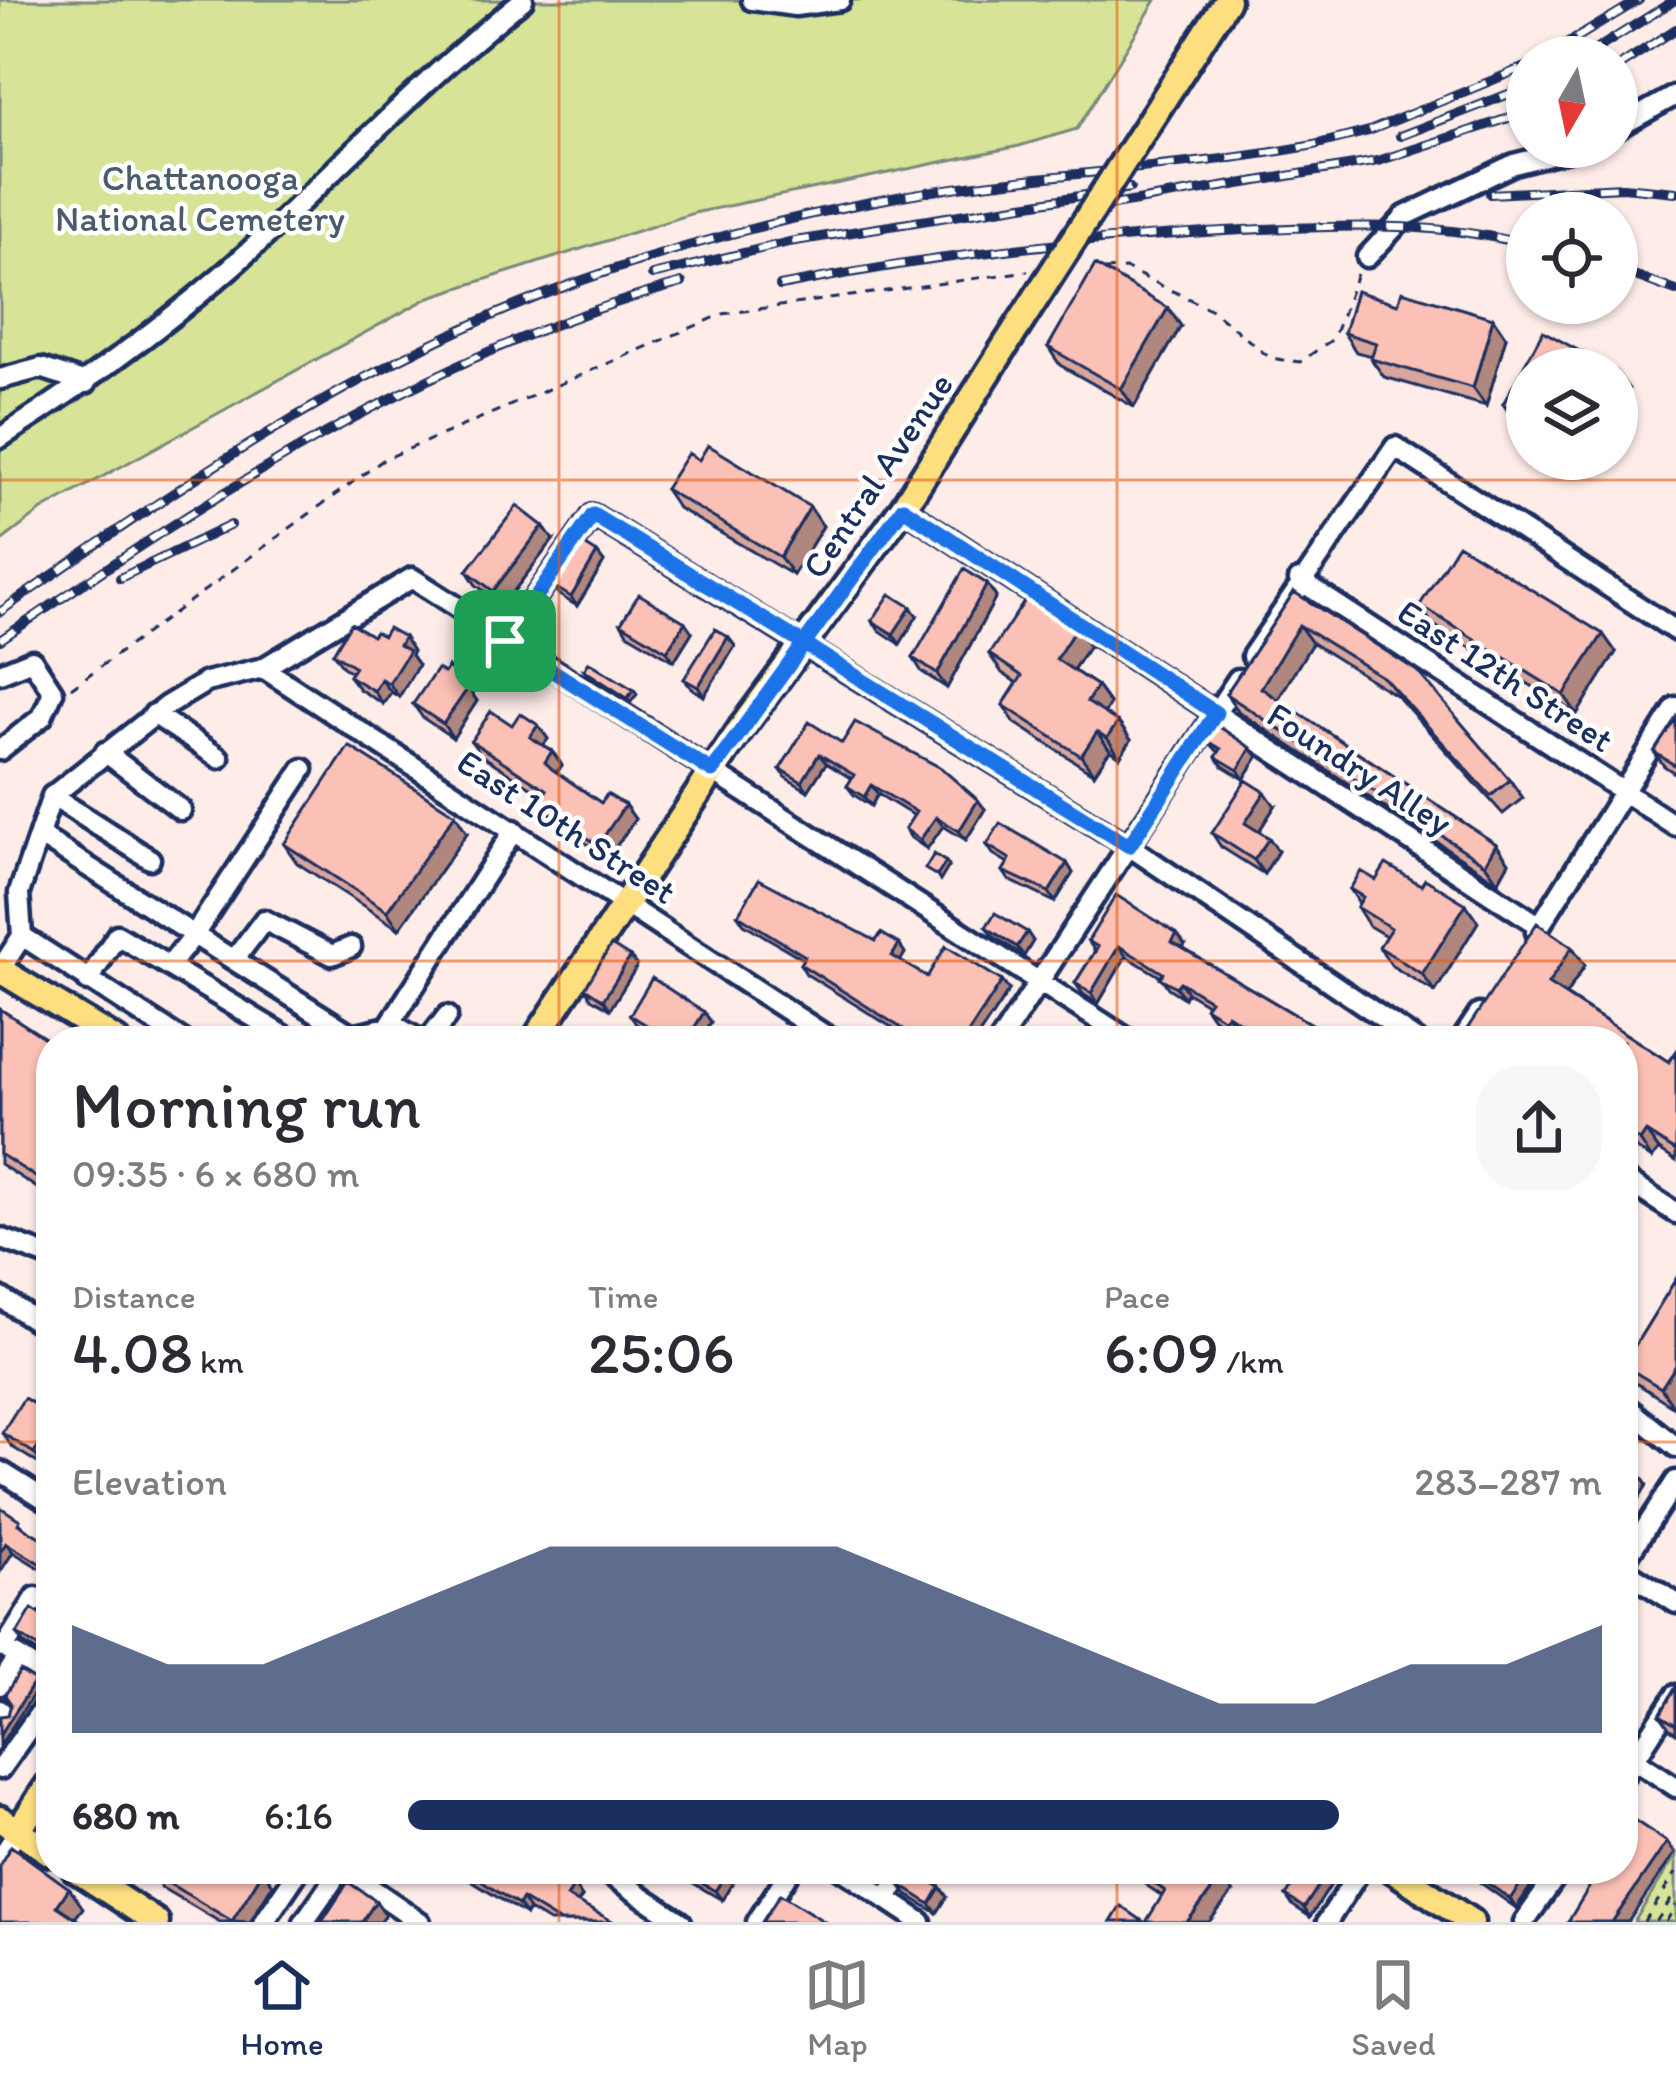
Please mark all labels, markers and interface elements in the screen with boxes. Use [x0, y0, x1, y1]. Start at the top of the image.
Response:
north arrow [1506, 36, 1638, 168]
map controls [1506, 36, 1638, 480]
park label: Chattanooga National Cemetery [55, 156, 345, 240]
button: locate [1506, 192, 1638, 324]
button: layers [1506, 348, 1638, 480]
street label: Central Avenue [793, 364, 962, 586]
pin [454, 590, 556, 692]
street label: East 12th Street [1390, 590, 1622, 761]
icon: arrive [472, 608, 538, 674]
street label: Foundry Alley [1259, 693, 1460, 844]
street label: East 10th Street [449, 740, 684, 913]
text: Morning run [72, 1065, 421, 1145]
button: share [1476, 1065, 1602, 1191]
text: 09:35 · 6 × 680 m [72, 1150, 359, 1197]
text: Distance [72, 1277, 196, 1316]
text: Time [588, 1277, 658, 1316]
text: Pace [1104, 1277, 1170, 1316]
text: 4.08 [72, 1316, 193, 1388]
text: 25:06 [588, 1316, 734, 1388]
text: 6:09 [1104, 1316, 1219, 1388]
text: km [193, 1342, 244, 1381]
text: /km [1219, 1342, 1284, 1381]
text: Elevation [72, 1458, 227, 1505]
text: 283–287 m [1414, 1458, 1602, 1505]
text: 680 m [72, 1792, 180, 1839]
text: 6:16 [264, 1792, 333, 1839]
tab: Home [240, 1952, 324, 2063]
tab: Map [804, 1952, 870, 2063]
tab: Saved [1351, 1952, 1436, 2063]

